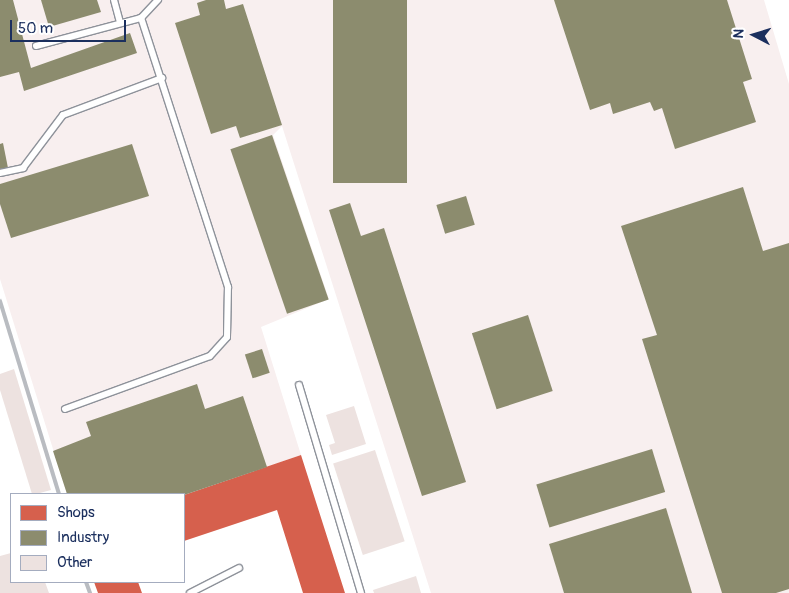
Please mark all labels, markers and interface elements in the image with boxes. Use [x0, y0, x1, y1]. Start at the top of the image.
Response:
scale bar [12, 10, 129, 42]
north arrow [729, 10, 779, 60]
text: 50 m [18, 19, 53, 38]
text: N [730, 28, 747, 39]
legend [10, 493, 185, 583]
text: Shops [57, 503, 95, 522]
text: Industry [57, 528, 109, 547]
text: Other [57, 553, 92, 572]

